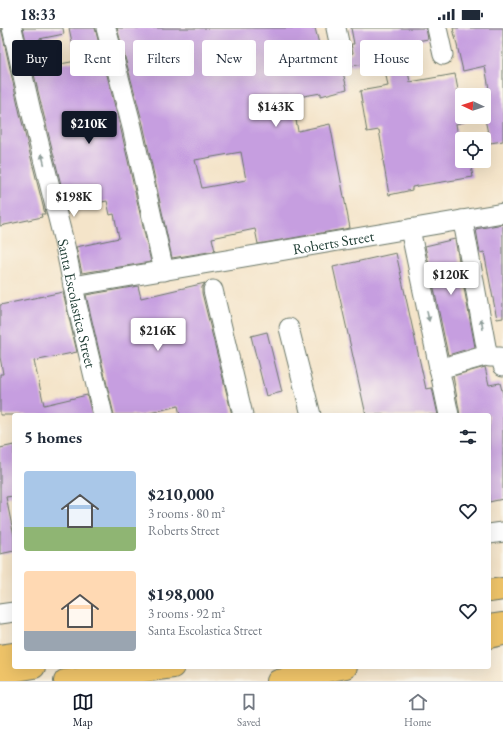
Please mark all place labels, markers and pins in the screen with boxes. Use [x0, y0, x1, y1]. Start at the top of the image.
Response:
pin: $143K [248, 94, 304, 128]
pin: $210K [61, 111, 117, 145]
pin: $198K [46, 184, 102, 218]
pin: $120K [423, 262, 479, 296]
pin: $216K [130, 318, 186, 352]

